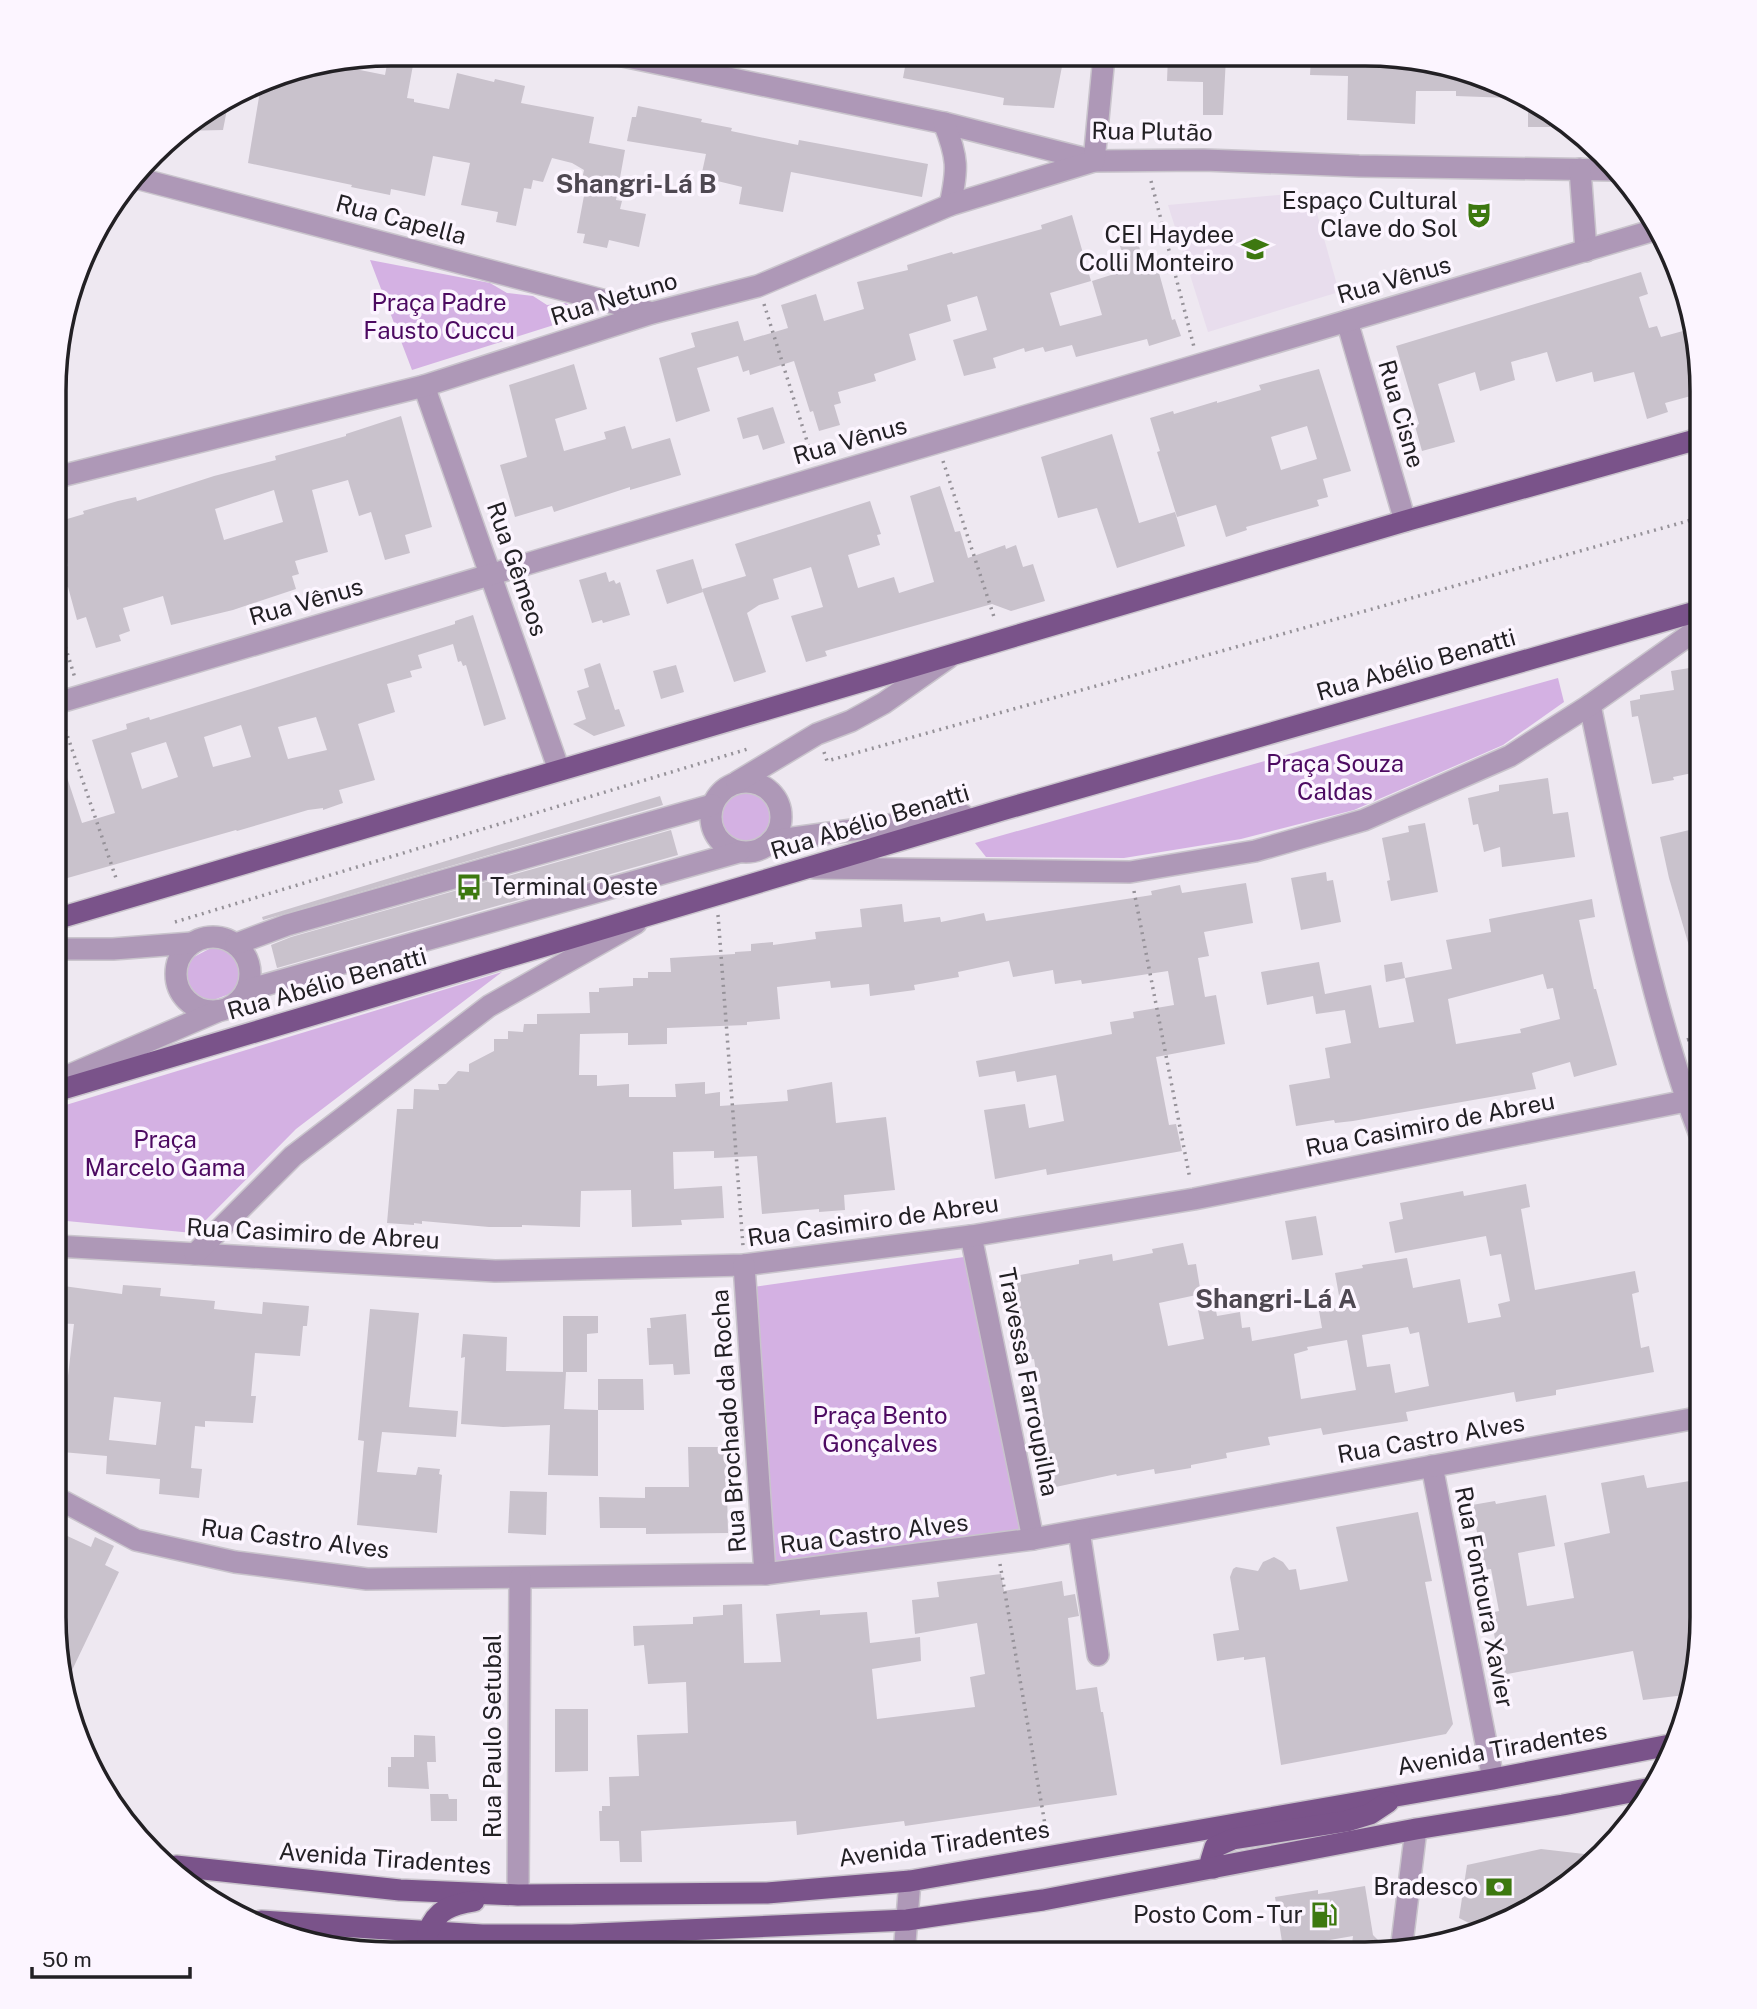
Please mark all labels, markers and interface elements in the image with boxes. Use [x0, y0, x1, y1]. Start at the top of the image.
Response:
street label: Rua Plutão [1091, 116, 1213, 146]
district label: Shangri-Lá B [556, 168, 716, 199]
place label: Espaço Cultural Clave do Sol [1282, 186, 1458, 242]
street label: Rua Capella [333, 188, 470, 250]
theatre icon: Espaço Cultural Clave do Sol [1464, 200, 1494, 230]
place label: CEI Haydee Colli Monteiro [1079, 220, 1234, 276]
school or university icon: CEI Haydee Colli Monteiro [1240, 234, 1270, 264]
street label: Rua Vênus [1334, 249, 1454, 309]
street label: Rua Netuno [547, 266, 680, 331]
park label: Praça Padre Fausto Cuccu [363, 288, 515, 344]
street label: Rua Cisne [1373, 356, 1431, 471]
street label: Rua Vênus [790, 410, 910, 470]
street label: Rua Gêmeos [482, 498, 554, 640]
street label: Rua Vênus [246, 571, 366, 631]
street label: Rua Abélio Benatti [1313, 622, 1519, 706]
park label: Praça Souza Caldas [1266, 749, 1404, 805]
street label: Rua Abélio Benatti [767, 778, 972, 865]
bus stop icon: Terminal Oeste [454, 872, 484, 902]
place label: Terminal Oeste [490, 872, 658, 900]
street label: Rua Abélio Benatti [224, 941, 430, 1025]
street label: Rua Casimiro de Abreu [1303, 1086, 1557, 1162]
park label: Praça Marcelo Gama [85, 1125, 245, 1181]
street label: Rua Casimiro de Abreu [745, 1189, 1000, 1252]
street label: Rua Casimiro de Abreu [186, 1212, 440, 1254]
street label: Travessa Farroupilha [993, 1265, 1065, 1498]
district label: Shangri-Lá A [1195, 1283, 1357, 1314]
street label: Rua Brochado da Rocha [705, 1288, 751, 1554]
park label: Praça Bento Gonçalves [812, 1401, 948, 1457]
street label: Rua Castro Alves [1335, 1408, 1527, 1468]
street label: Rua Fontoura Xavier [1450, 1484, 1520, 1710]
street label: Rua Castro Alves [778, 1508, 970, 1558]
street label: Rua Castro Alves [199, 1513, 391, 1563]
street label: Rua Paulo Setubal [478, 1634, 506, 1838]
street label: Avenida Tiradentes [1395, 1716, 1609, 1780]
street label: Avenida Tiradentes [837, 1814, 1051, 1872]
street label: Avenida Tiradentes [278, 1837, 492, 1879]
place label: Bradesco [1373, 1872, 1478, 1900]
bank icon: Bradesco [1484, 1872, 1514, 1902]
place label: Posto Com - Tur [1133, 1900, 1303, 1928]
fuel station icon: Posto Com - Tur [1309, 1900, 1339, 1930]
scale bar [32, 1936, 189, 1980]
text: 50 m [42, 1947, 92, 1972]

